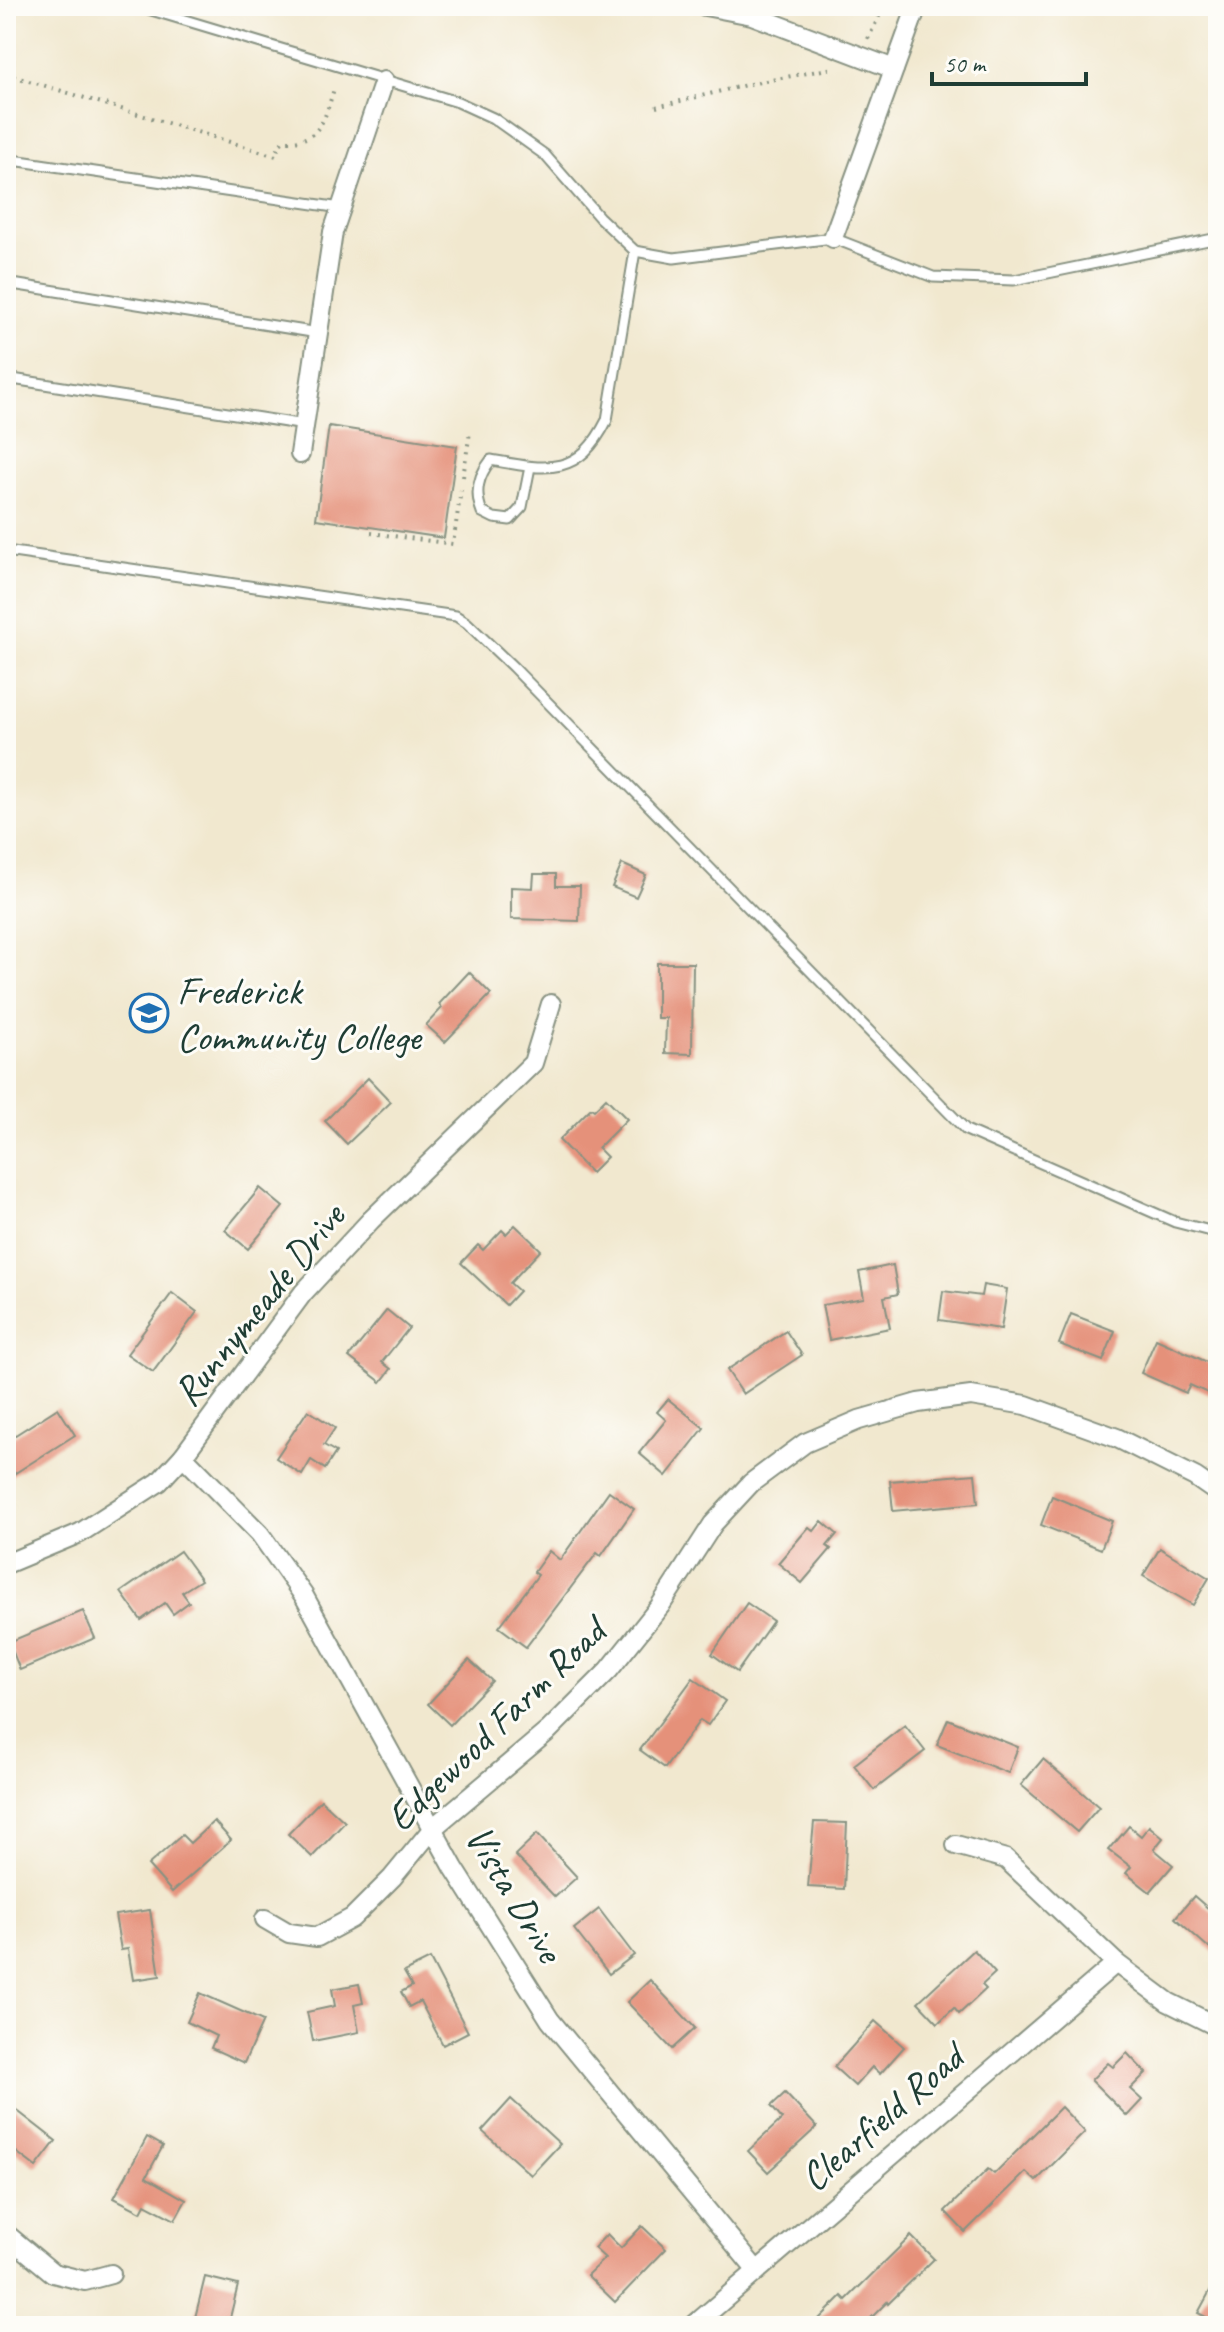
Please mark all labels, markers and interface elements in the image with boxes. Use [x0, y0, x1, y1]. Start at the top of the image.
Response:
scale bar [932, 36, 1086, 86]
text: 50 m [944, 49, 987, 79]
place label: Frederick Community College [177, 966, 423, 1062]
school or university icon: Frederick Community College [128, 992, 170, 1034]
street label: Runnymeade Drive [162, 1191, 358, 1416]
street label: Edgewood Farm Road [376, 1603, 620, 1842]
street label: Vista Drive [454, 1816, 576, 1974]
street label: Clearfield Road [790, 2029, 978, 2202]

